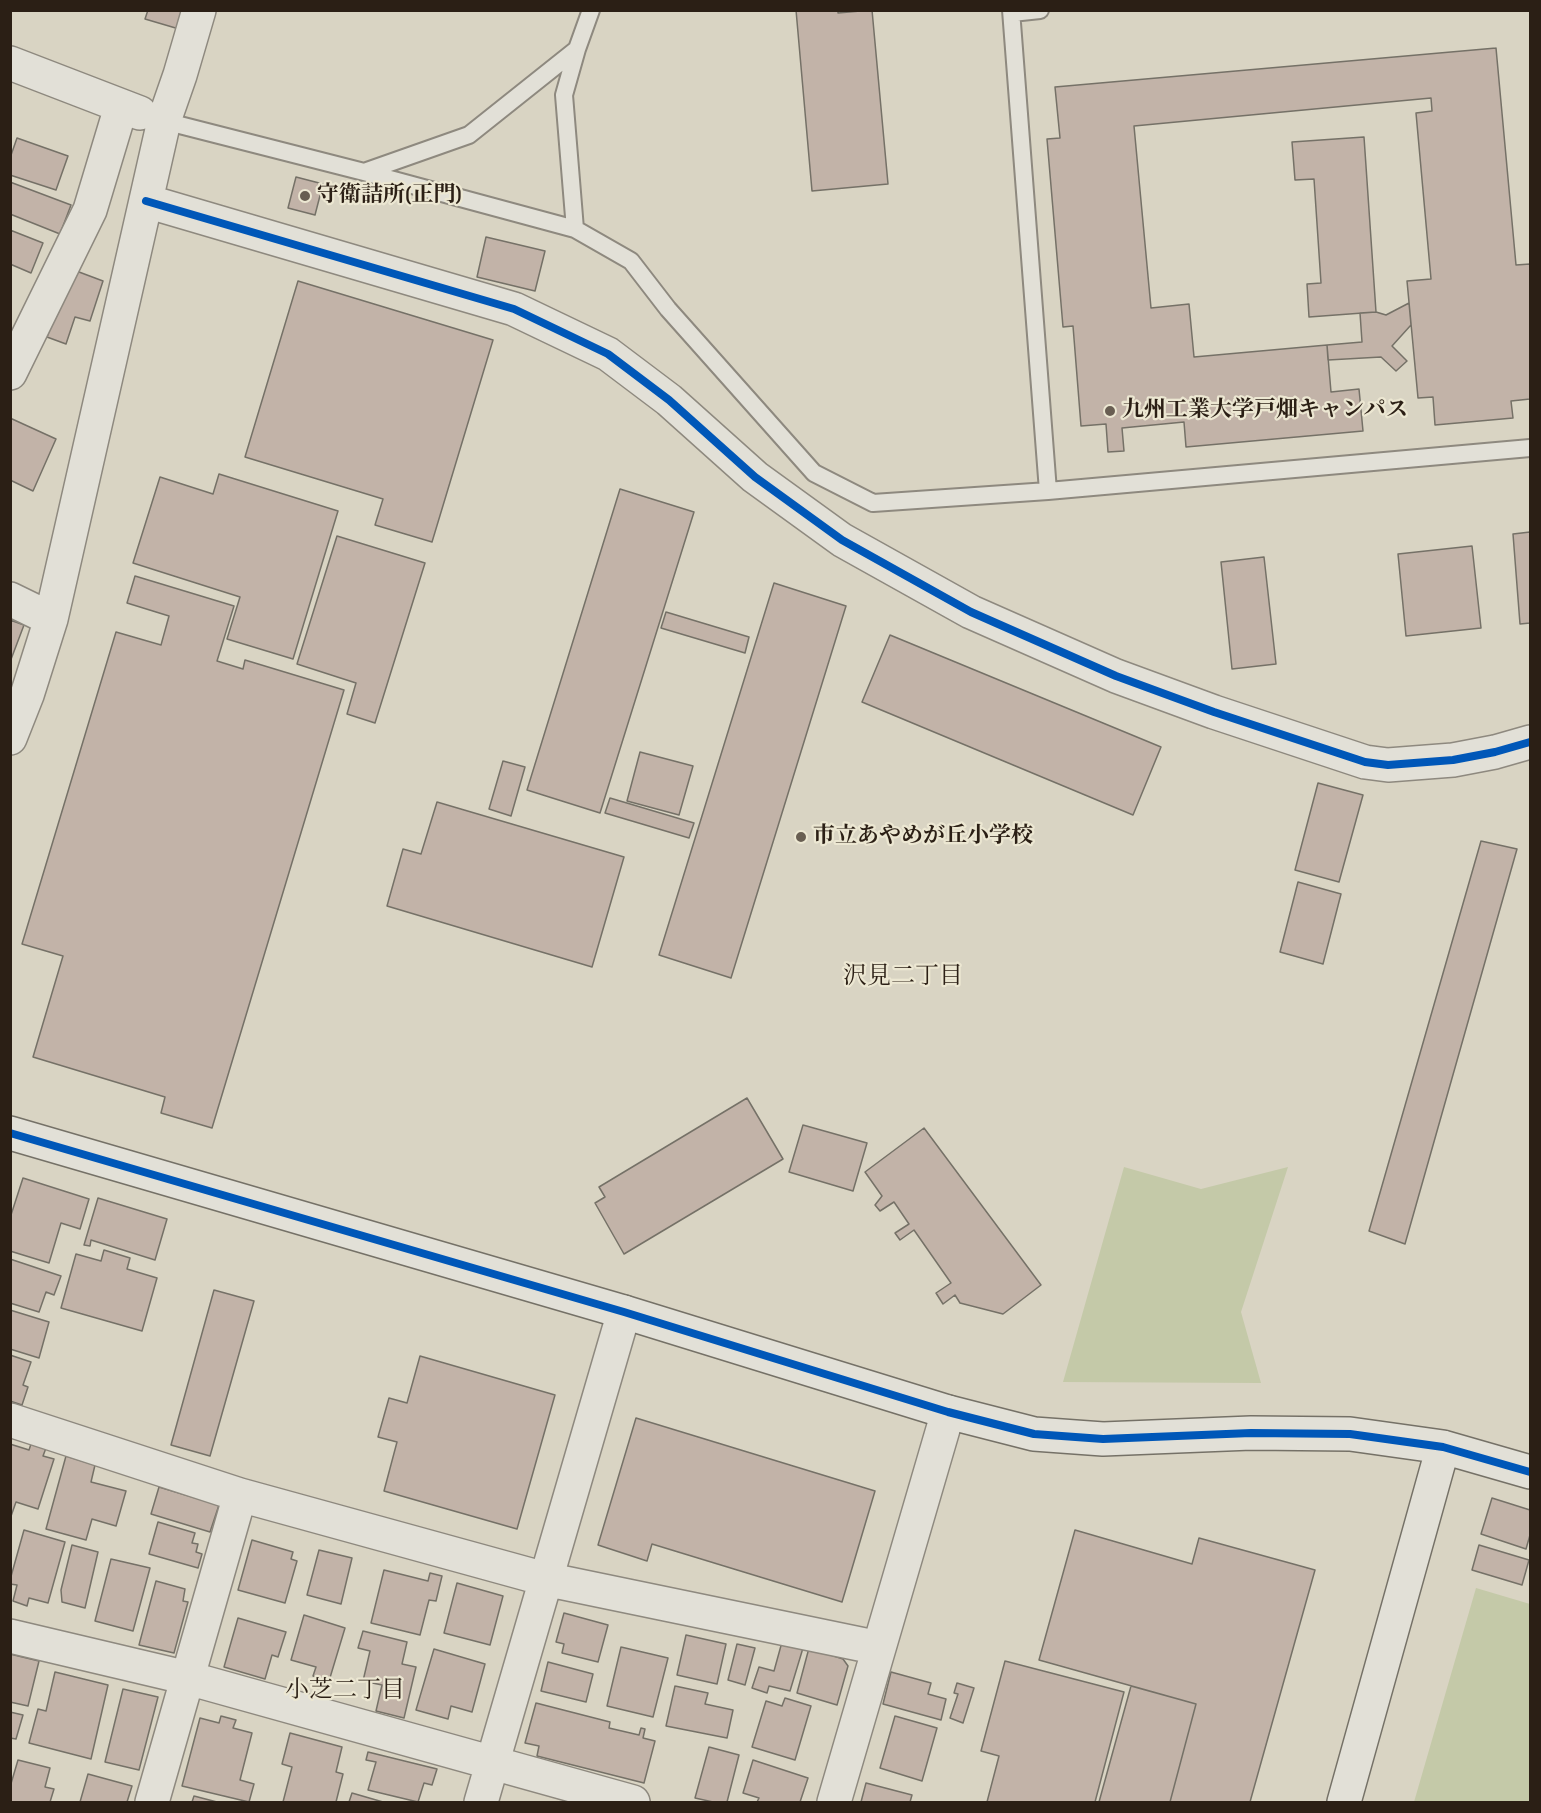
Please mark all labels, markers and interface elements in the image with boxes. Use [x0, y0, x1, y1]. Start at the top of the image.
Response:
place label: 守衛詰所(正門) [317, 183, 462, 209]
marker: 守衛詰所(正門) [298, 189, 312, 203]
place label: 九州工業大学戸畑キャンパス [1122, 398, 1408, 424]
marker: 九州工業大学戸畑キャンパス [1103, 404, 1117, 418]
place label: 市立あやめが丘小学校 [813, 824, 1033, 850]
marker: 市立あやめが丘小学校 [794, 830, 808, 844]
district label: 沢見二丁目 [843, 963, 963, 991]
district label: 小芝二丁目 [285, 1677, 405, 1705]

